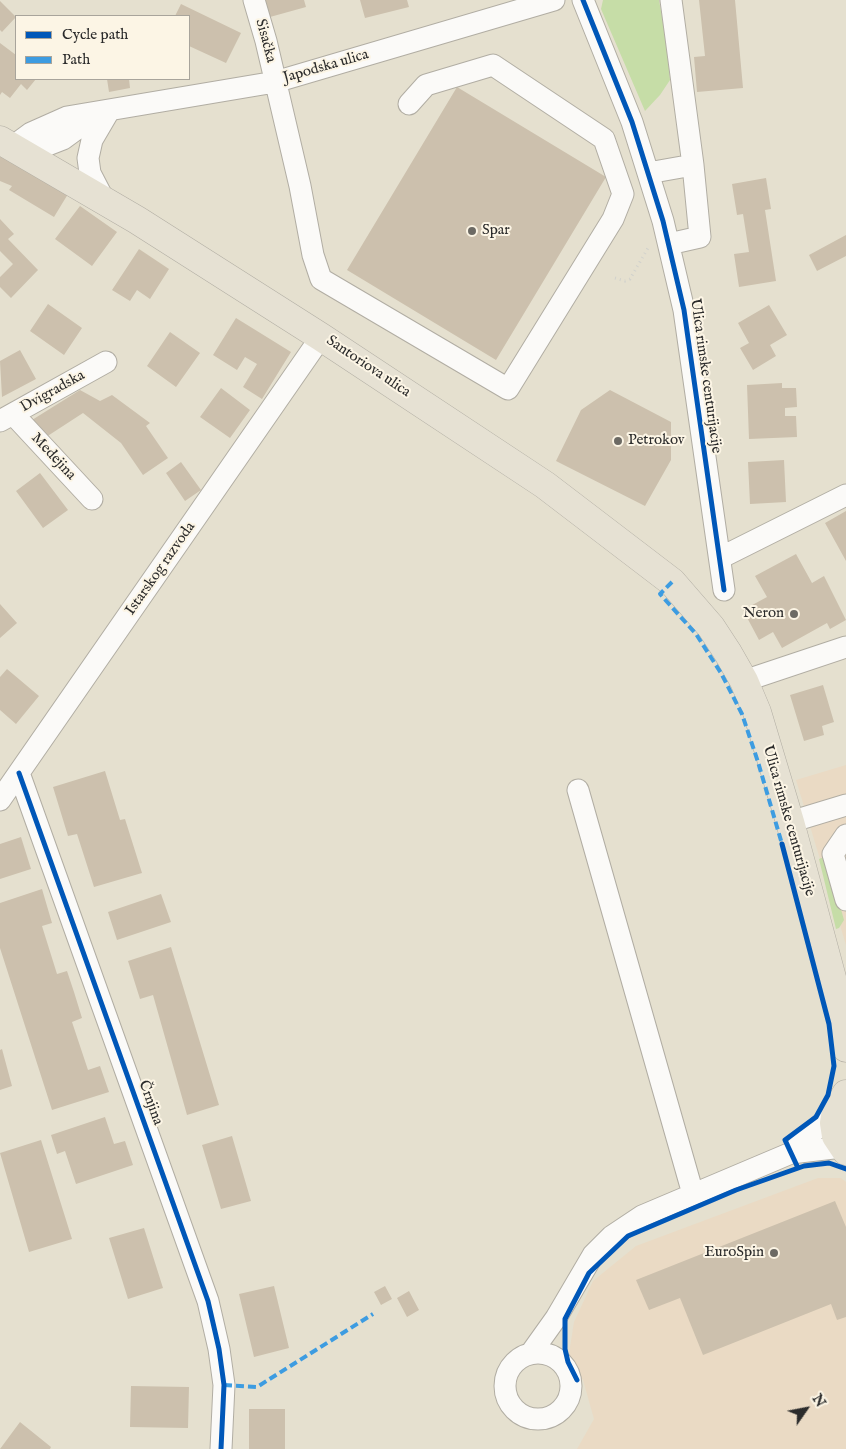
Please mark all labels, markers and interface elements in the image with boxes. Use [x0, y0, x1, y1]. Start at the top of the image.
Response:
legend [15, 15, 190, 80]
street label: Sisačka [251, 17, 279, 65]
text: Cycle path [62, 25, 128, 44]
street label: Japodska ulica [281, 46, 371, 88]
text: Path [62, 50, 90, 69]
place label: Spar [482, 222, 510, 240]
marker: Spar [466, 225, 478, 237]
street label: Ulica rimske centurijacije [685, 297, 725, 455]
street label: Santoriova ulica [322, 332, 414, 402]
street label: Dvigradska [18, 367, 88, 417]
street label: Medejina [27, 430, 79, 484]
place label: Petrokov [628, 432, 685, 450]
marker: Petrokov [612, 435, 624, 447]
street label: Istarskog razvoda [122, 519, 200, 619]
place label: Neron [743, 605, 784, 623]
marker: Neron [788, 608, 800, 620]
street label: Ulica rimske centurijacije [758, 744, 818, 898]
street label: Črnjina [134, 1078, 166, 1128]
place label: EuroSpin [704, 1244, 764, 1262]
marker: EuroSpin [768, 1247, 780, 1259]
north arrow [781, 1384, 831, 1434]
text: N [808, 1391, 829, 1411]

